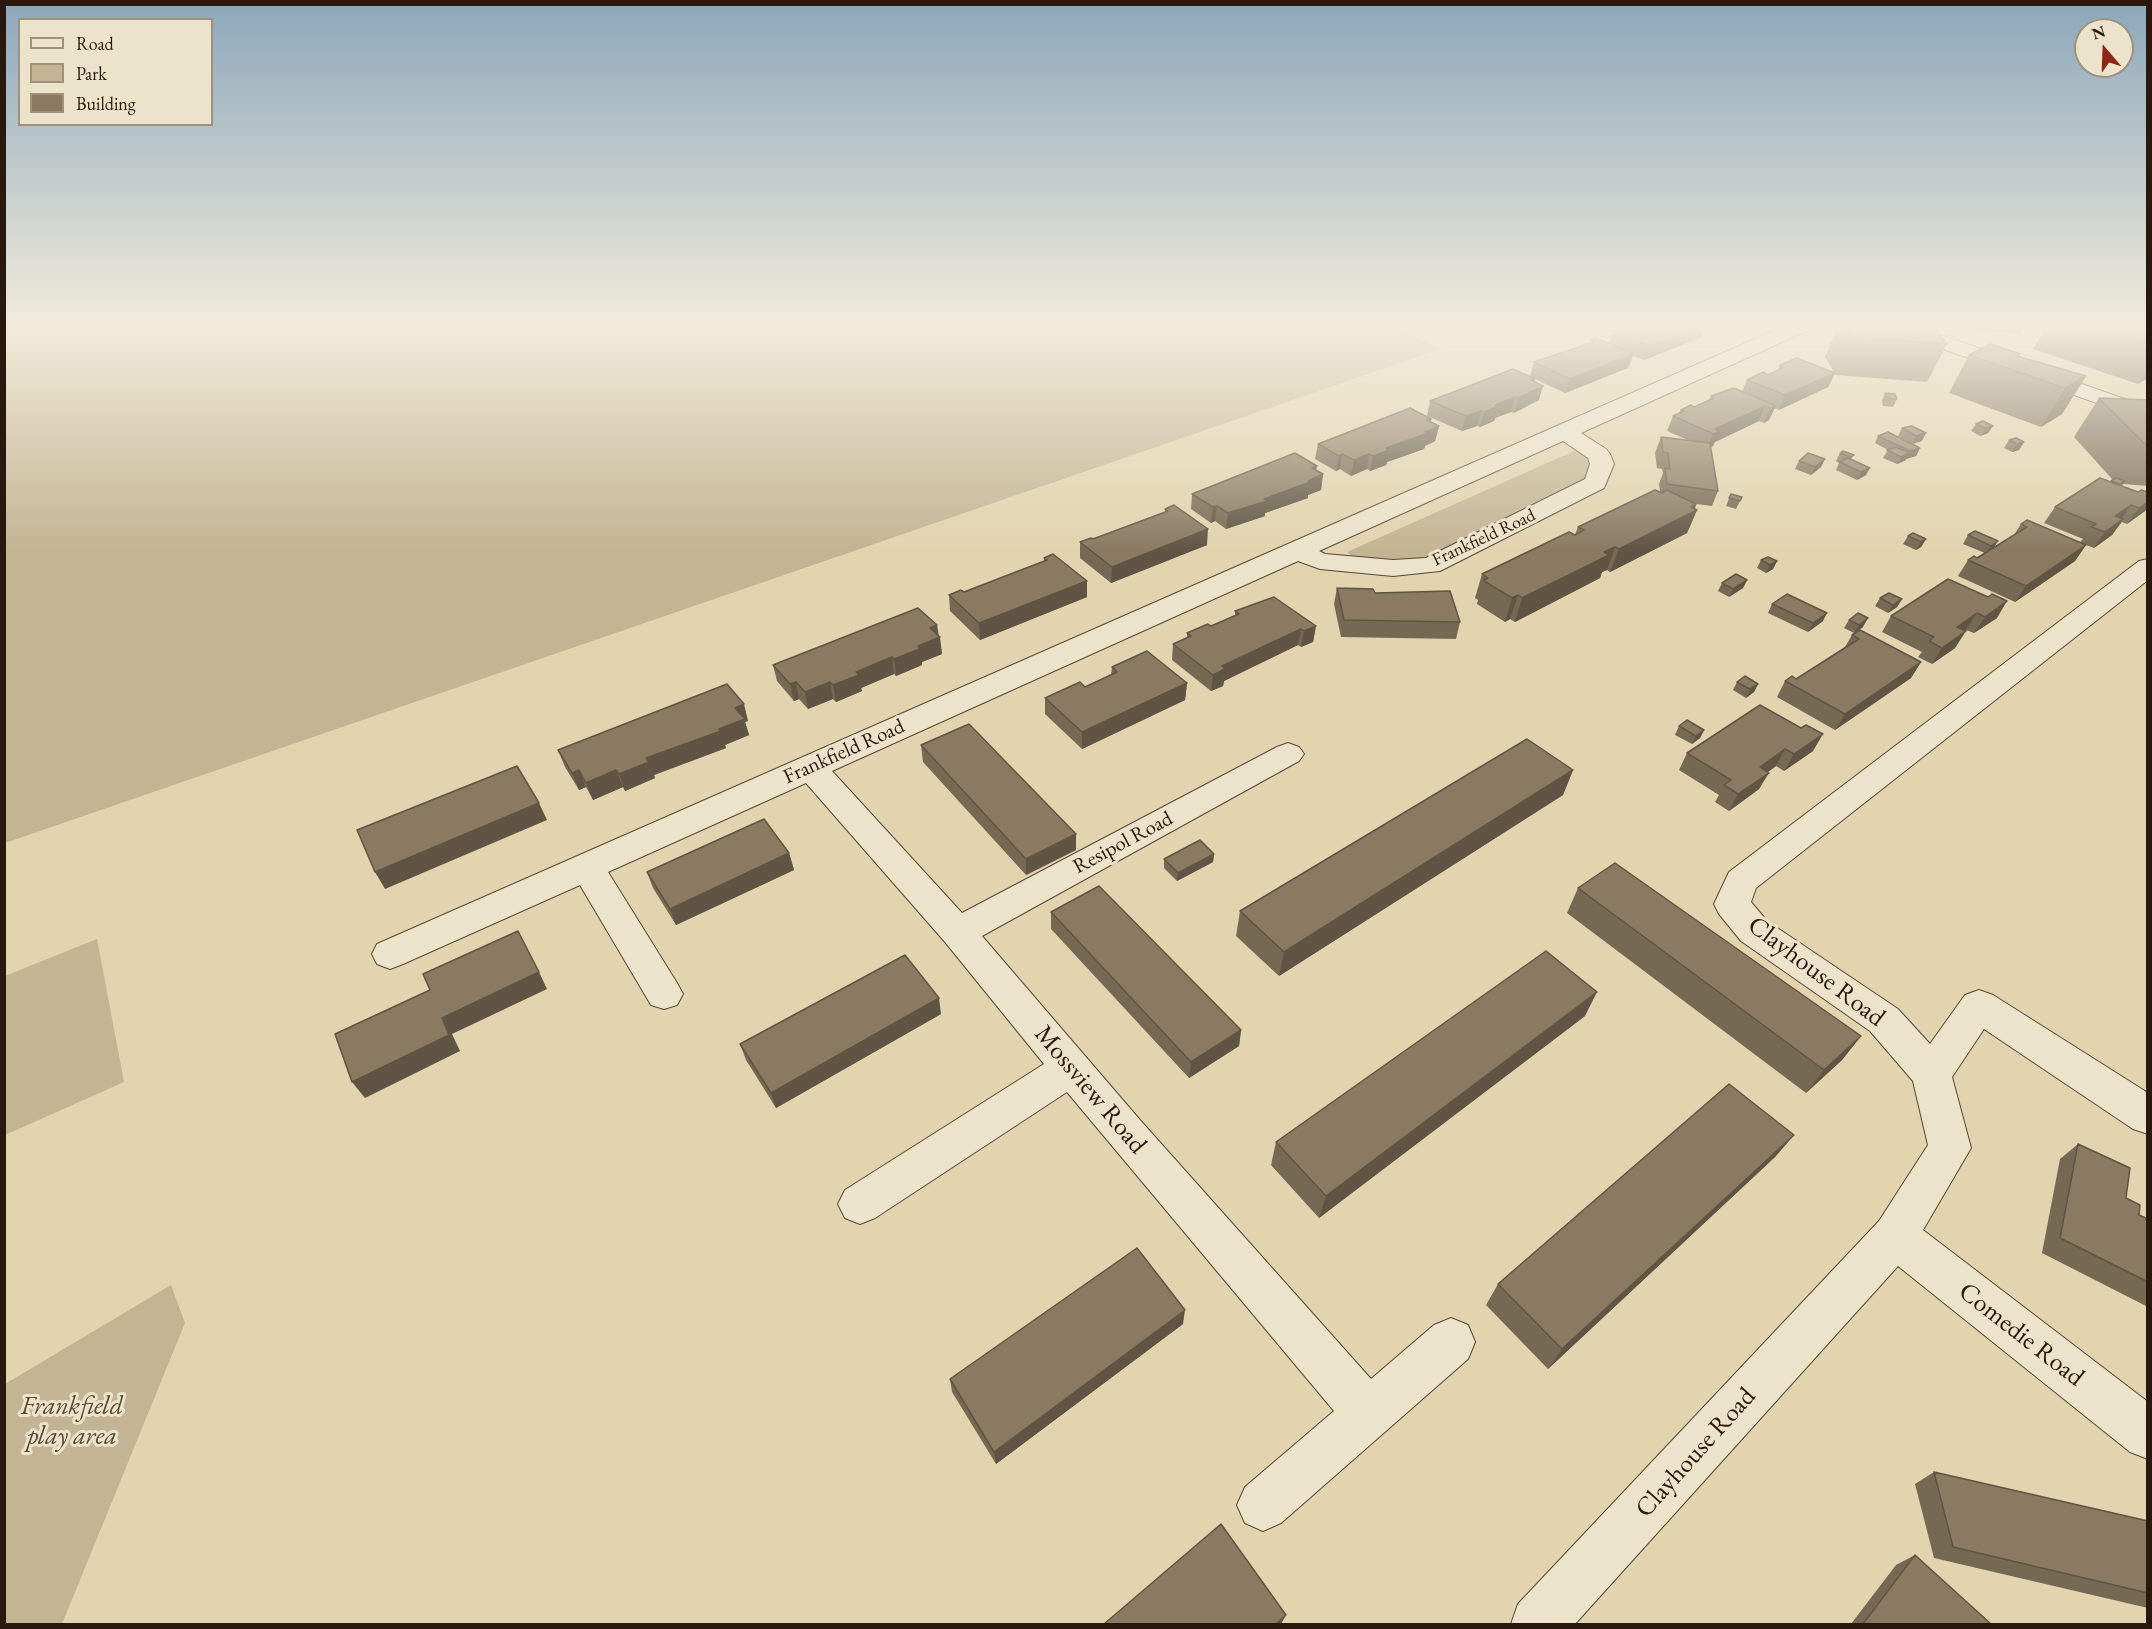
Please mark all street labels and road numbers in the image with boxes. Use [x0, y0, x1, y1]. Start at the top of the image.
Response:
street label: Frankfield Road [1429, 505, 1539, 571]
street label: Frankfield Road [780, 714, 908, 790]
street label: Resipol Road [1069, 806, 1177, 880]
street label: Clayhouse Road [1741, 910, 1891, 1034]
street label: Mossview Road [1027, 1019, 1153, 1161]
street label: Comedie Road [1952, 1276, 2090, 1394]
street label: Clayhouse Road [1629, 1382, 1763, 1524]

